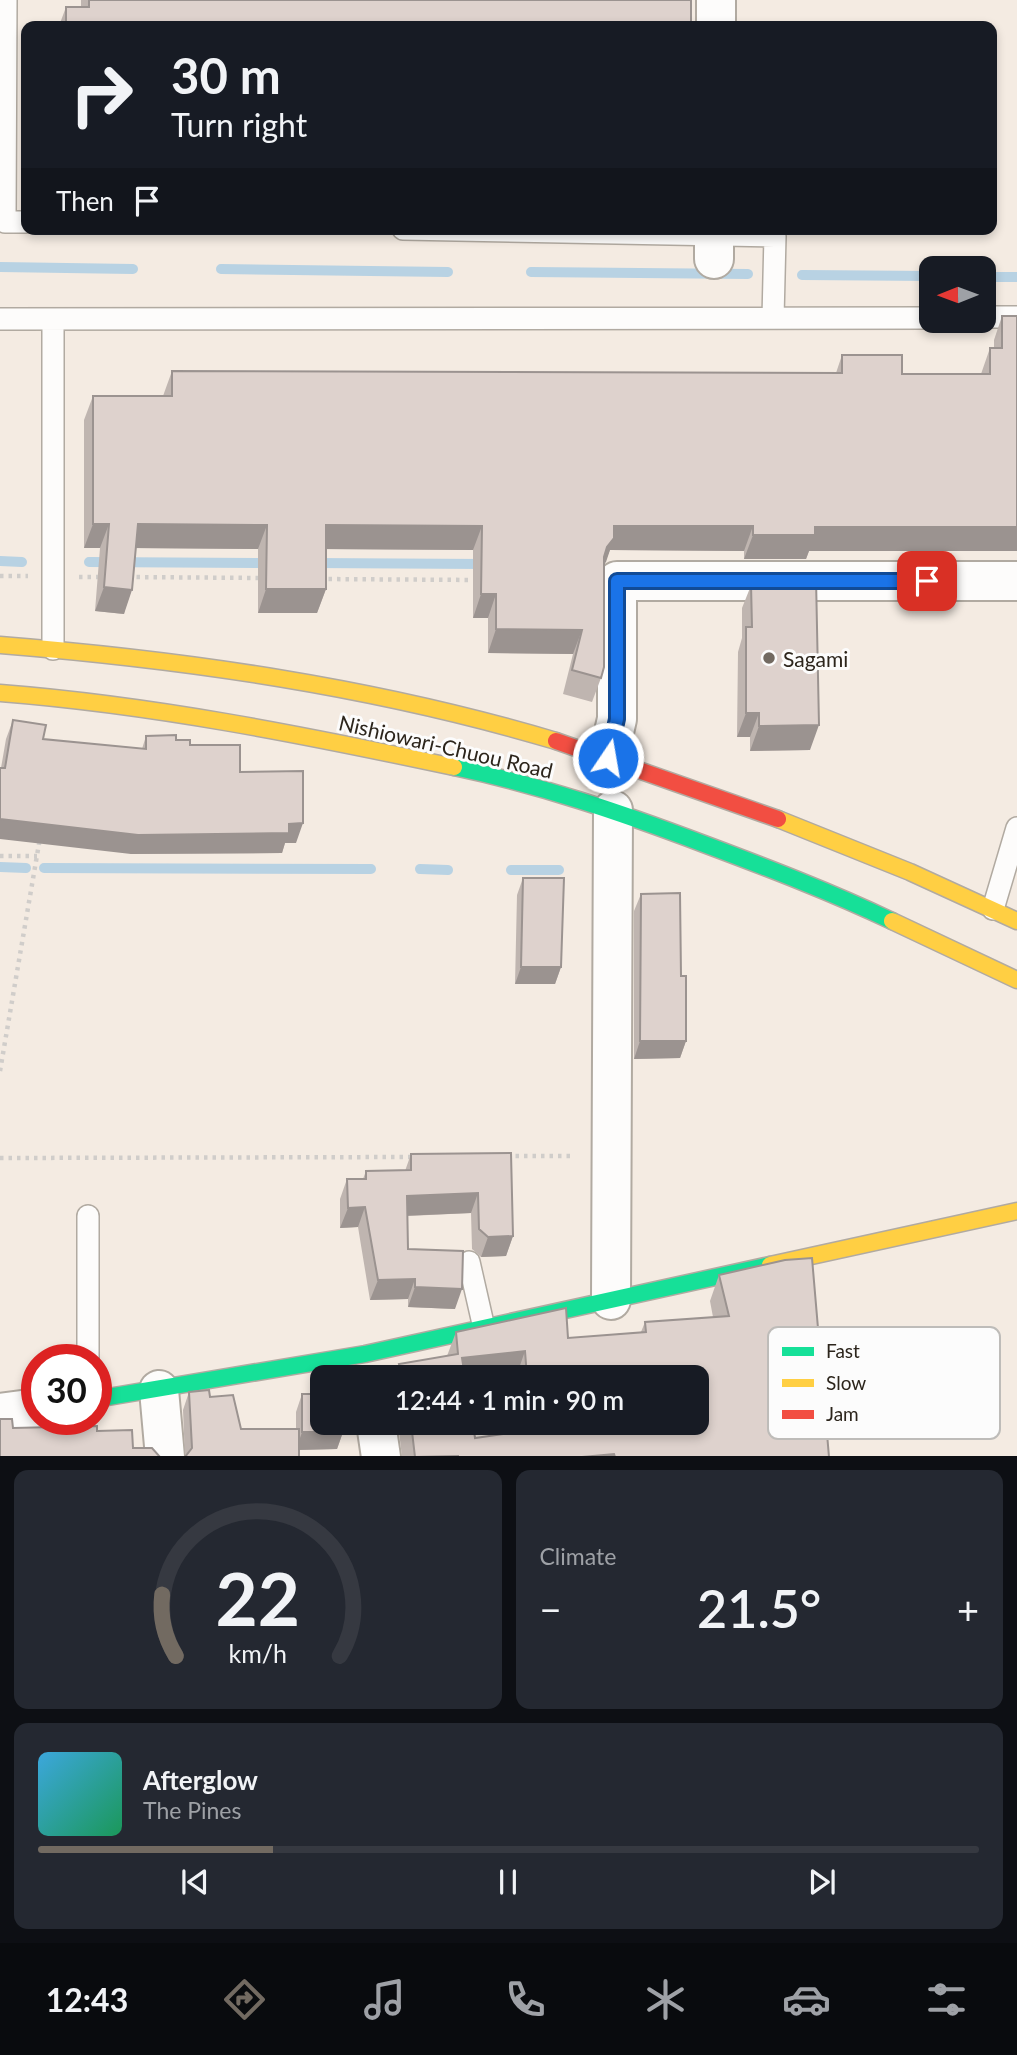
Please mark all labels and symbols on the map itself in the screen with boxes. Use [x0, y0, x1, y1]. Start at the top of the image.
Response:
north arrow [919, 256, 996, 332]
pin [897, 551, 957, 611]
place label: Sagami [783, 646, 848, 671]
marker: Sagami [761, 650, 777, 666]
street label: Nishiowari-Chuou Road [337, 709, 555, 783]
position arrow [571, 721, 645, 795]
legend [768, 1327, 1000, 1439]
text: Fast [826, 1339, 860, 1362]
speed limit sign: 30 [21, 1344, 112, 1435]
text: Slow [826, 1371, 866, 1394]
text: Jam [826, 1402, 859, 1425]

